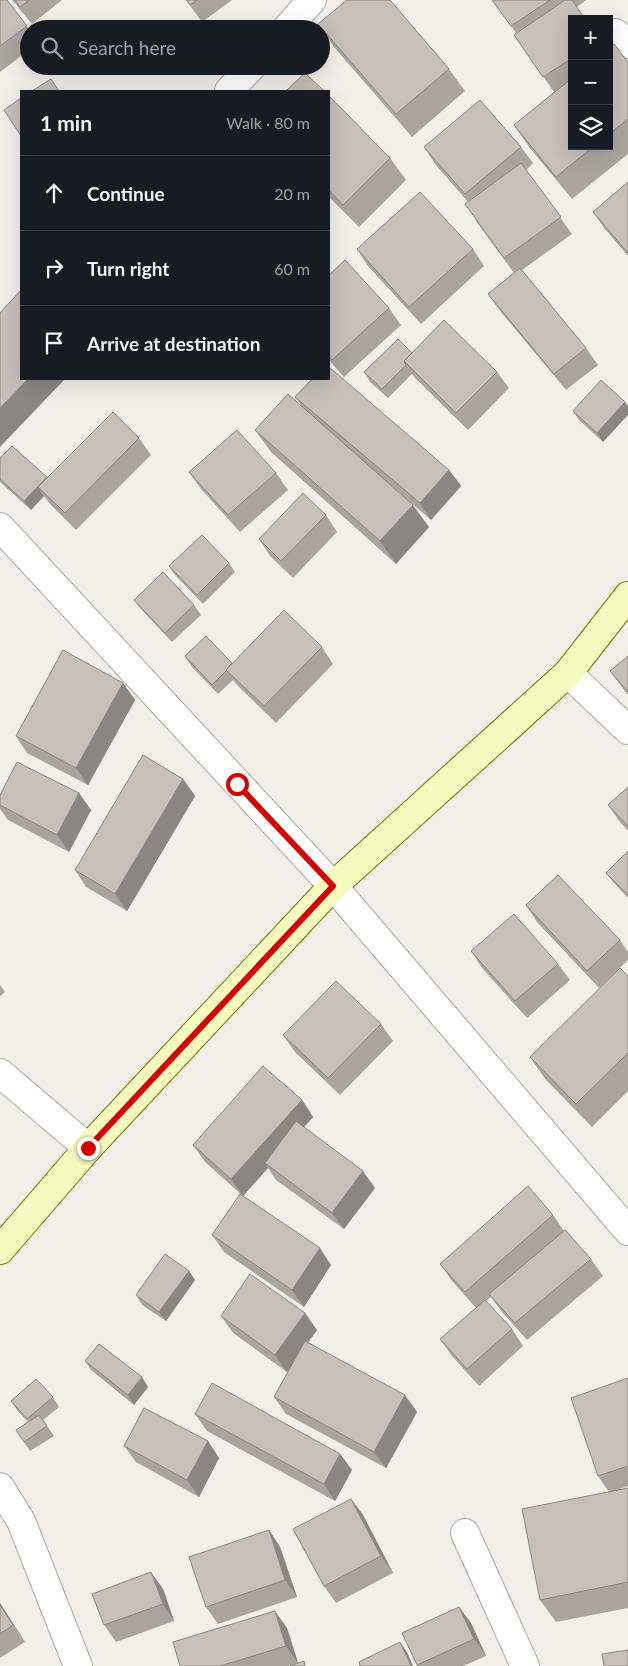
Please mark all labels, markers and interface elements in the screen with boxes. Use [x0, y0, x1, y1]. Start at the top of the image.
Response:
map controls [568, 15, 613, 150]
button: + [568, 15, 613, 60]
search box [20, 20, 330, 75]
icon: search [38, 34, 66, 62]
text: Search here [78, 36, 176, 59]
button: − [568, 60, 613, 105]
button: layers [568, 105, 613, 150]
text: 1 min [40, 110, 92, 135]
text: Walk · 80 m [226, 113, 310, 132]
icon: ahead [40, 179, 68, 207]
text: Continue [87, 182, 165, 205]
text: 20 m [274, 184, 310, 203]
icon: right [40, 254, 68, 282]
text: Turn right [87, 257, 169, 280]
text: 60 m [274, 259, 310, 278]
icon: arrive [40, 329, 68, 357]
text: Arrive at destination [87, 332, 260, 355]
route start [226, 773, 249, 796]
route end [77, 1137, 100, 1160]

